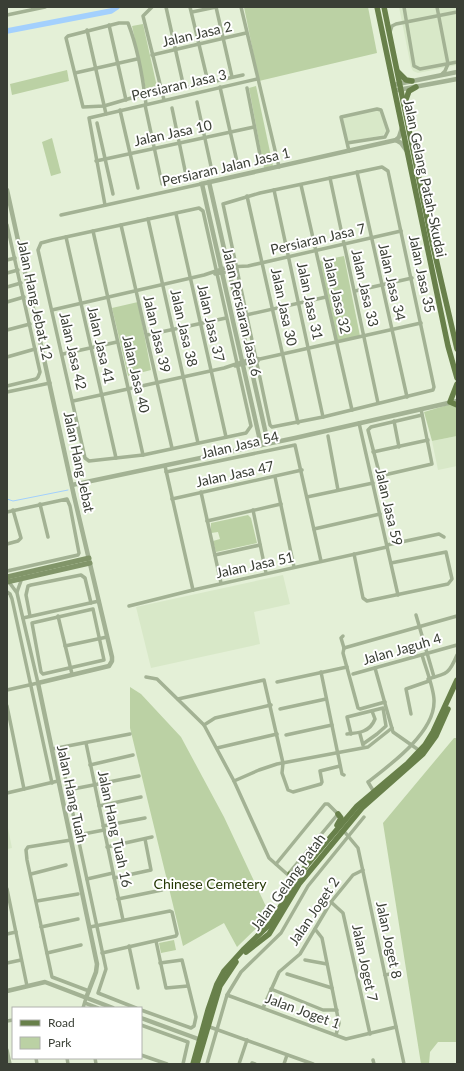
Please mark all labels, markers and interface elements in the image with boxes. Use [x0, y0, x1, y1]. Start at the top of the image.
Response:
street label: Jalan Jasa 2 [160, 17, 233, 50]
street label: Persiaran Jasa 3 [130, 65, 228, 104]
street label: Jalan Gelang Patah-Skudai [400, 97, 451, 259]
street label: Jalan Jasa 10 [132, 116, 213, 149]
street label: Persiaran Jalan Jasa 1 [160, 143, 292, 190]
street label: Persiaran Jasa 7 [269, 219, 367, 258]
street label: Jalan Jasa 35 [406, 233, 439, 314]
street label: Jalan Hang Jebat 12 [14, 238, 57, 362]
street label: Jalan Jasa 34 [375, 241, 410, 322]
street label: Jalan Persiaran Jasa 6 [219, 246, 266, 378]
street label: Jalan Jasa 33 [348, 247, 383, 328]
street label: Jalan Jasa 32 [320, 254, 355, 335]
street label: Jalan Jasa 31 [294, 260, 327, 341]
street label: Jalan Jasa 30 [268, 266, 301, 347]
street label: Jalan Jasa 37 [194, 282, 229, 363]
street label: Jalan Jasa 38 [167, 287, 202, 368]
street label: Jalan Jasa 39 [140, 293, 175, 374]
street label: Jalan Jasa 41 [84, 304, 119, 385]
street label: Jalan Jasa 42 [56, 310, 91, 391]
street label: Jalan Jasa 40 [119, 333, 154, 414]
street label: Jalan Hang Jebat [60, 410, 98, 514]
street label: Jalan Jasa 54 [199, 427, 280, 462]
street label: Jalan Jasa 47 [194, 457, 275, 490]
street label: Jalan Jasa 59 [372, 466, 407, 547]
street label: Jalan Jasa 51 [214, 548, 295, 581]
street label: Jalan Jaguh 4 [361, 629, 443, 668]
street label: Jalan Hang Tuah [54, 744, 91, 844]
street label: Jalan Hang Tuah 16 [95, 769, 136, 889]
street label: Jalan Gelang Patah [247, 830, 328, 933]
street label: Jalan Joget 2 [285, 873, 343, 948]
park label: Chinese Cemetery [154, 875, 267, 892]
street label: Jalan Joget 8 [373, 900, 406, 980]
street label: Jalan Joget 7 [349, 923, 382, 1003]
street label: Jalan Joget 1 [263, 989, 343, 1032]
legend [12, 1007, 142, 1059]
text: Road [48, 1015, 75, 1030]
text: Park [48, 1035, 72, 1050]

